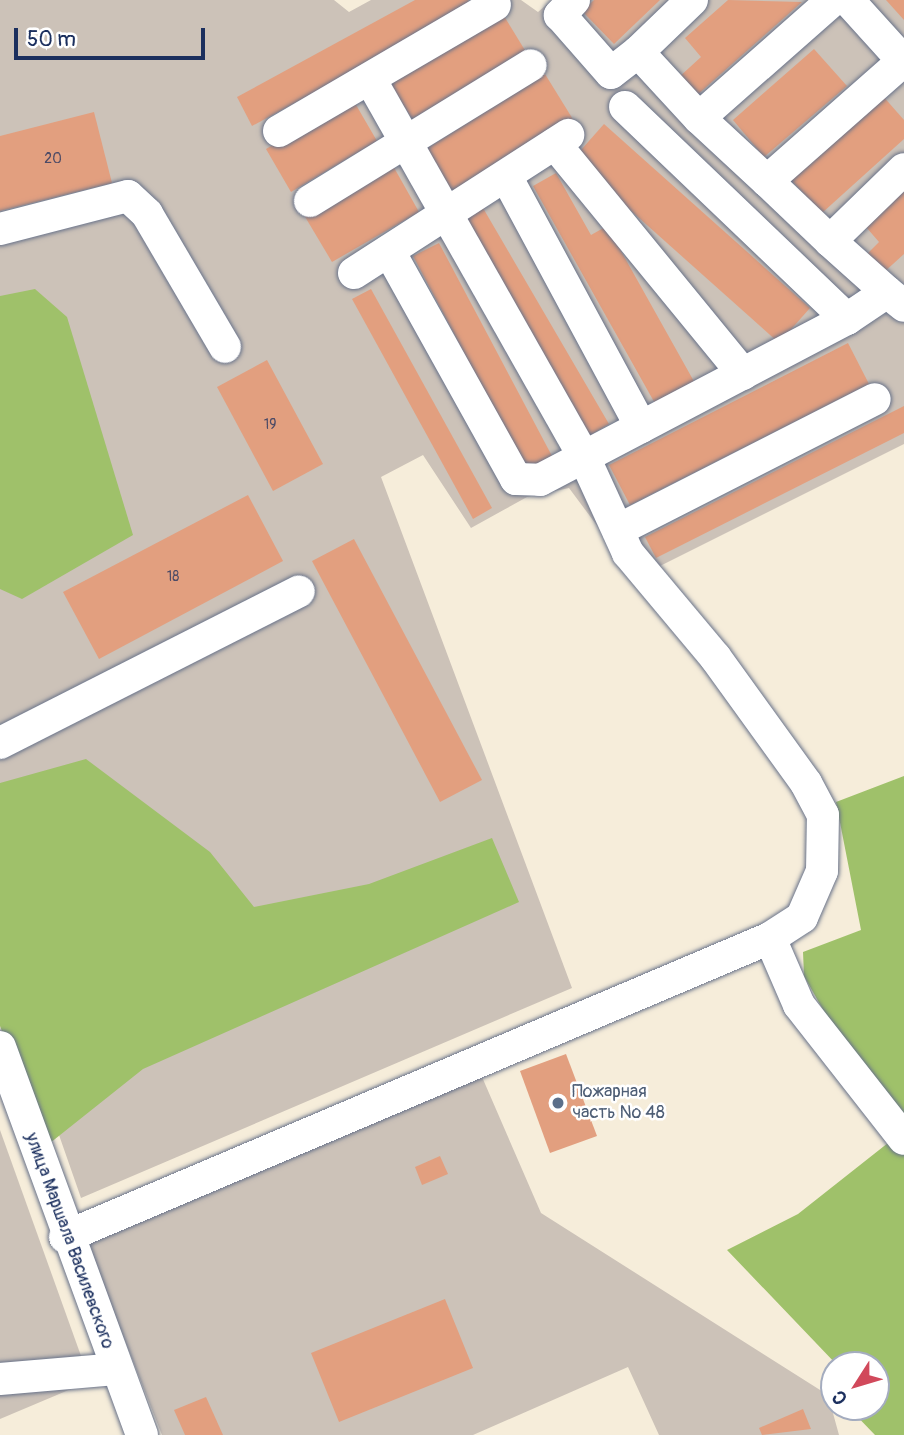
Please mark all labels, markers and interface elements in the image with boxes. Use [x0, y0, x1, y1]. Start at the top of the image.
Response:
scale bar [18, 14, 208, 58]
text: 50 m [27, 26, 76, 53]
house number: 20 [44, 151, 62, 167]
house number: 19 [264, 417, 276, 433]
house number: 18 [167, 569, 179, 585]
place label: Пожарная часть № 48 [572, 1082, 665, 1124]
marker: Пожарная часть № 48 [550, 1095, 566, 1111]
street label: улица Маршала Василевского [20, 1130, 118, 1352]
north arrow [820, 1351, 890, 1421]
text: С [827, 1386, 853, 1409]

